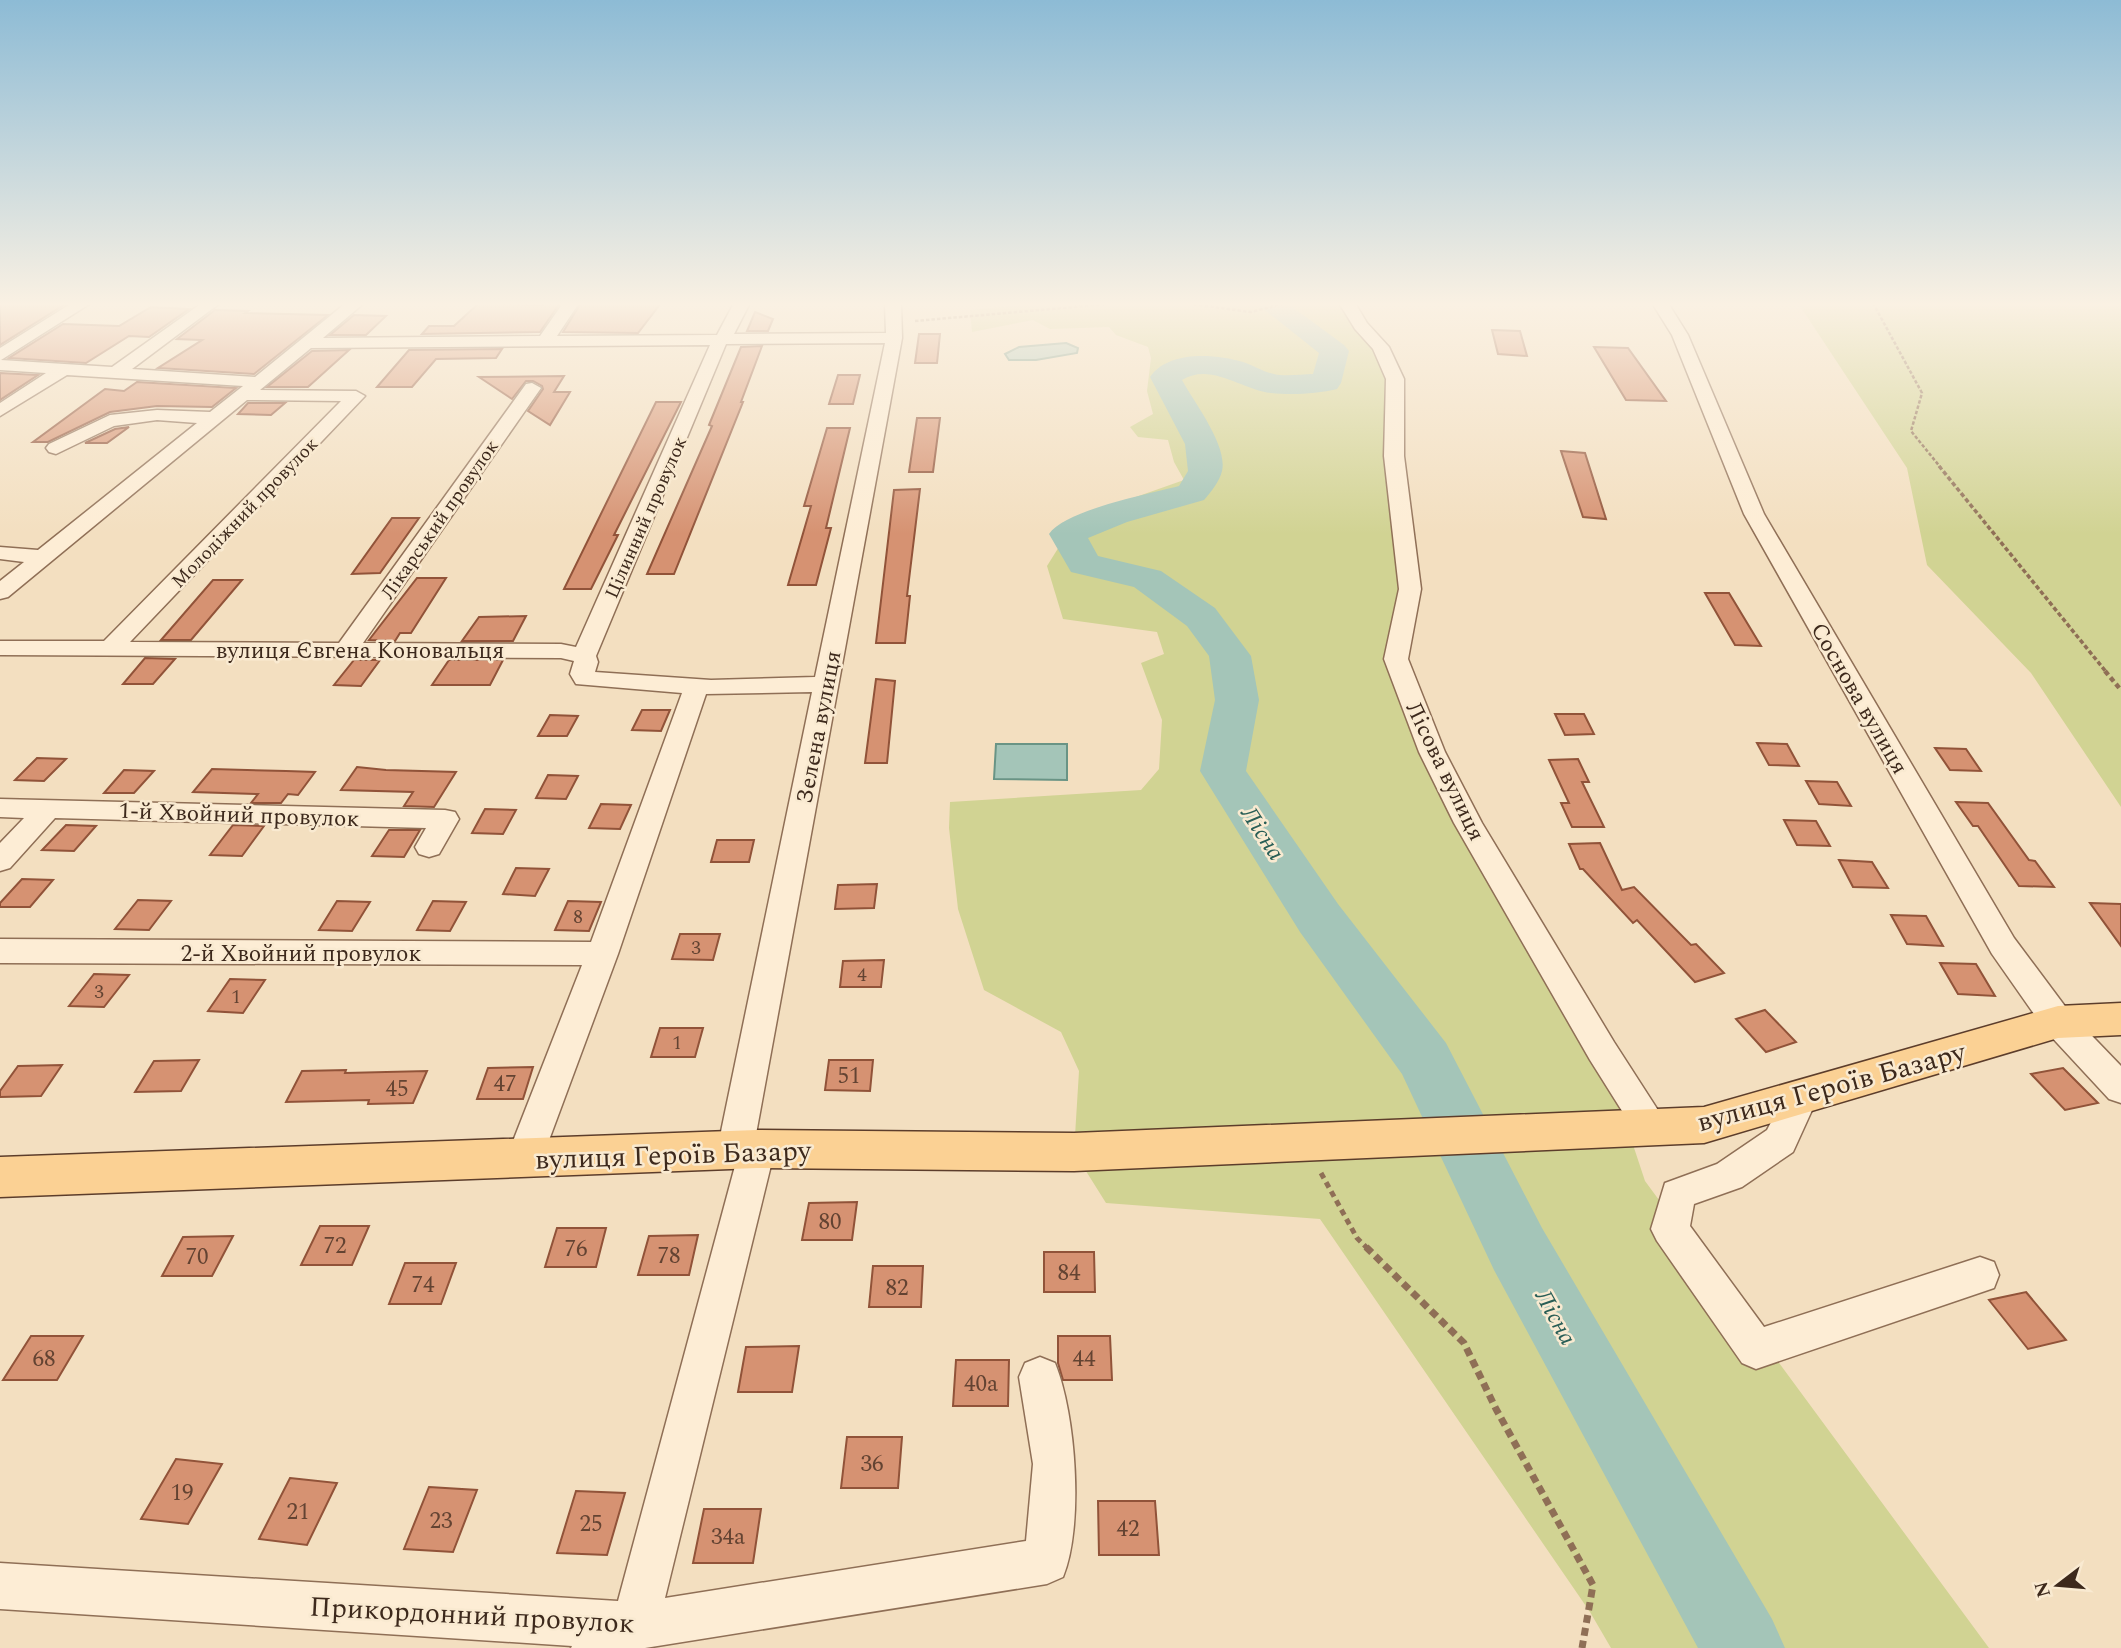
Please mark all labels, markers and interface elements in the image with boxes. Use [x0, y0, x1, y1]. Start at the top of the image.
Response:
street label: Молодіжний провулок [165, 430, 326, 595]
street label: Цілинний провулок [598, 432, 695, 603]
street label: Лікарський провулок [374, 434, 507, 606]
street label: Соснова вулиця [1801, 616, 1916, 781]
street label: вулиця Євгена Коновальця [216, 634, 504, 669]
street label: Зелена вулиця [787, 648, 851, 807]
street label: Лісова вулиця [1396, 696, 1494, 847]
street label: 1-й Хвойний провулок [118, 794, 360, 837]
water label: Лісна [1230, 798, 1293, 868]
house number: 8 [573, 903, 583, 932]
house number: 3 [691, 934, 701, 963]
street label: 2-й Хвойний провулок [181, 937, 421, 972]
house number: 4 [857, 961, 867, 990]
house number: 3 [94, 978, 104, 1007]
house number: 1 [231, 983, 241, 1012]
house number: 1 [672, 1029, 682, 1058]
street label: вулиця Героїв Базару [1692, 1031, 1972, 1144]
house number: 51 [838, 1059, 861, 1094]
house number: 47 [494, 1067, 517, 1102]
house number: 45 [386, 1072, 409, 1107]
street label: вулиця Героїв Базару [534, 1129, 813, 1182]
house number: 80 [819, 1205, 842, 1240]
house number: 72 [324, 1229, 347, 1264]
house number: 76 [565, 1232, 588, 1267]
house number: 78 [658, 1239, 681, 1274]
house number: 70 [186, 1240, 209, 1275]
house number: 84 [1058, 1256, 1081, 1291]
house number: 74 [412, 1268, 435, 1303]
house number: 82 [886, 1271, 909, 1306]
water label: Лісна [1525, 1282, 1585, 1352]
house number: 68 [33, 1342, 56, 1377]
house number: 44 [1073, 1342, 1096, 1377]
house number: 40а [964, 1367, 998, 1402]
house number: 36 [861, 1447, 884, 1482]
house number: 19 [171, 1476, 194, 1511]
house number: 21 [287, 1495, 310, 1530]
house number: 23 [430, 1504, 453, 1539]
house number: 25 [580, 1507, 603, 1542]
house number: 42 [1117, 1512, 1140, 1547]
house number: 34а [711, 1520, 745, 1555]
north arrow [2023, 1550, 2093, 1620]
text: N [2027, 1578, 2059, 1601]
street label: Прикордонний провулок [308, 1586, 636, 1645]

